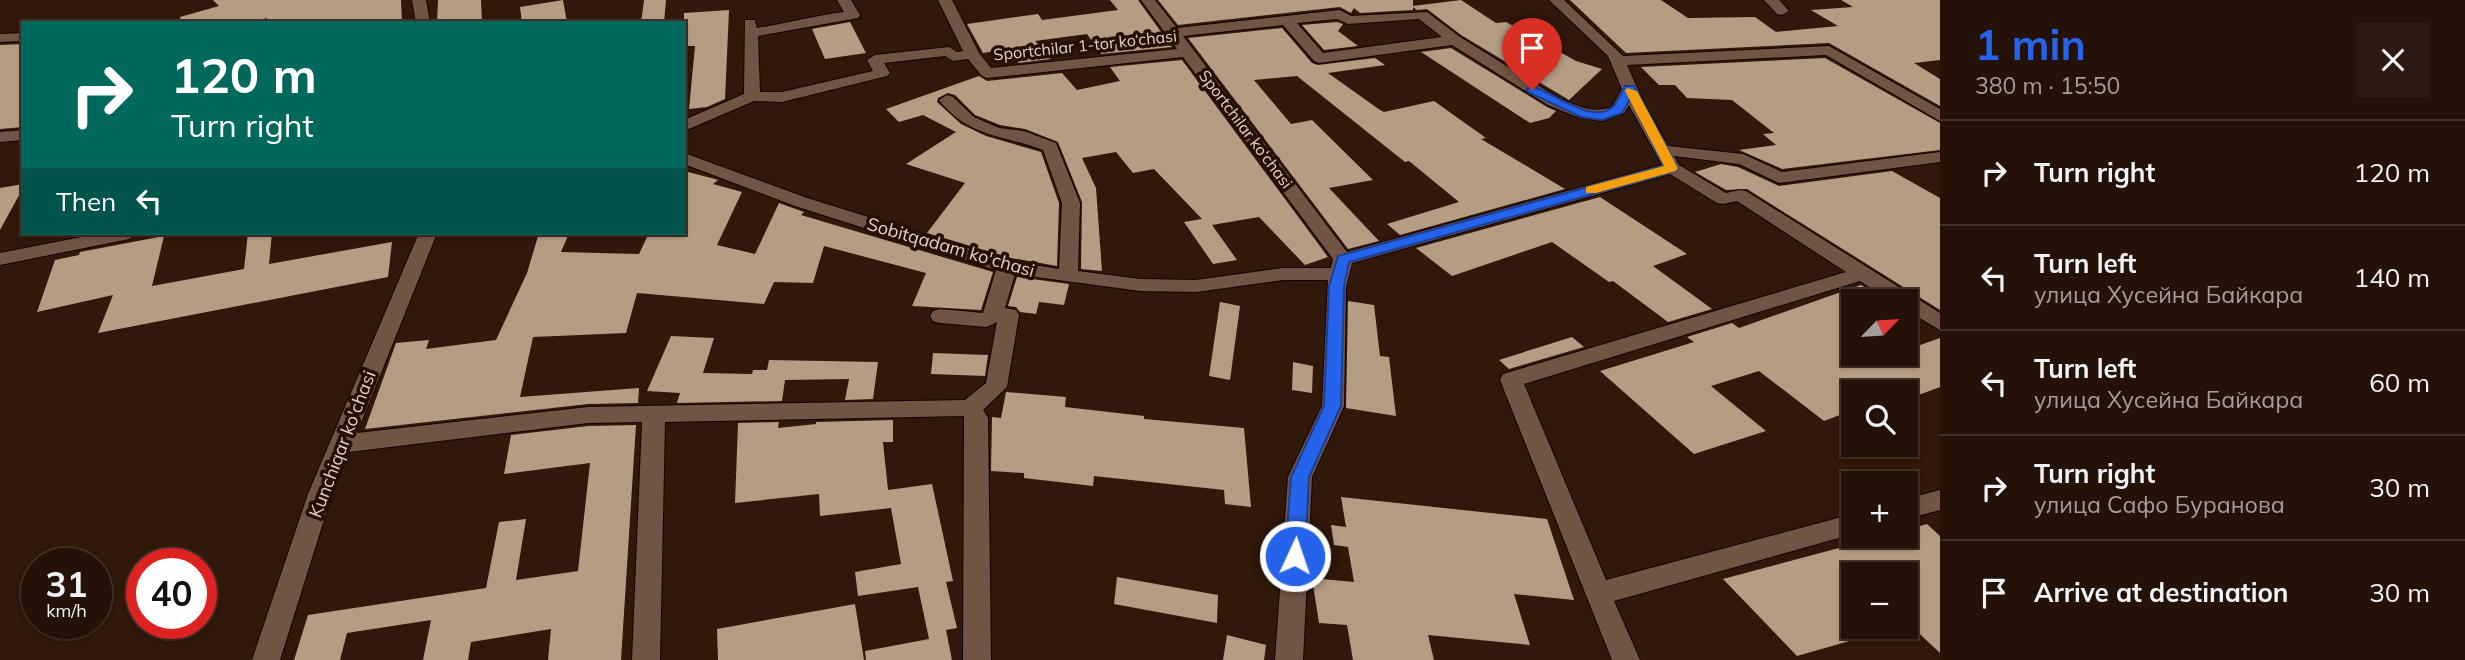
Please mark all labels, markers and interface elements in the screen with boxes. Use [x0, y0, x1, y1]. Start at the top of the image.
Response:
pin [1502, 18, 1562, 90]
text: 1 min [1975, 18, 2086, 71]
button: close [2356, 23, 2430, 97]
street label: Sportchilar 1-tor ko‘chasi [992, 25, 1178, 65]
icon: arrive [1513, 29, 1551, 67]
text: 120 m [171, 44, 317, 105]
icon: right [56, 49, 147, 140]
street label: Sportchilar ko‘chasi [1195, 66, 1297, 192]
text: 380 m · 15:50 [1975, 71, 2120, 100]
text: Turn right [171, 105, 314, 145]
icon: right [1975, 154, 2013, 192]
text: Turn right [2034, 156, 2155, 189]
text: 120 m [2354, 156, 2430, 189]
icon: left [130, 182, 168, 220]
text: Then [56, 185, 116, 218]
street label: Sobitqadam ko'chasi [865, 212, 1037, 282]
text: Turn left [2034, 247, 2136, 280]
icon: left [1975, 259, 2013, 297]
text: 140 m [2354, 261, 2430, 294]
text: улица Хусейна Байкара [2034, 280, 2303, 309]
north arrow [1841, 289, 1918, 366]
map controls [1841, 289, 1918, 639]
text: Turn left [2034, 352, 2136, 385]
icon: left [1975, 364, 2013, 402]
text: 60 m [2369, 366, 2430, 399]
street label: Kunchiqar ko'chasi [303, 367, 381, 521]
button: search [1841, 380, 1918, 457]
text: улица Хусейна Байкара [2034, 385, 2303, 414]
text: Turn right [2034, 457, 2155, 490]
icon: right [1975, 469, 2013, 507]
button: + [1841, 471, 1918, 548]
text: 30 m [2369, 471, 2430, 504]
text: улица Сафо Буранова [2034, 490, 2285, 519]
position arrow [1258, 519, 1332, 593]
speed limit sign: 40 [126, 548, 217, 639]
text: 31 [45, 562, 88, 606]
button: − [1841, 562, 1918, 639]
icon: arrive [1975, 574, 2013, 612]
text: Arrive at destination [2034, 576, 2289, 609]
text: 30 m [2369, 576, 2430, 609]
text: km/h [46, 599, 87, 622]

